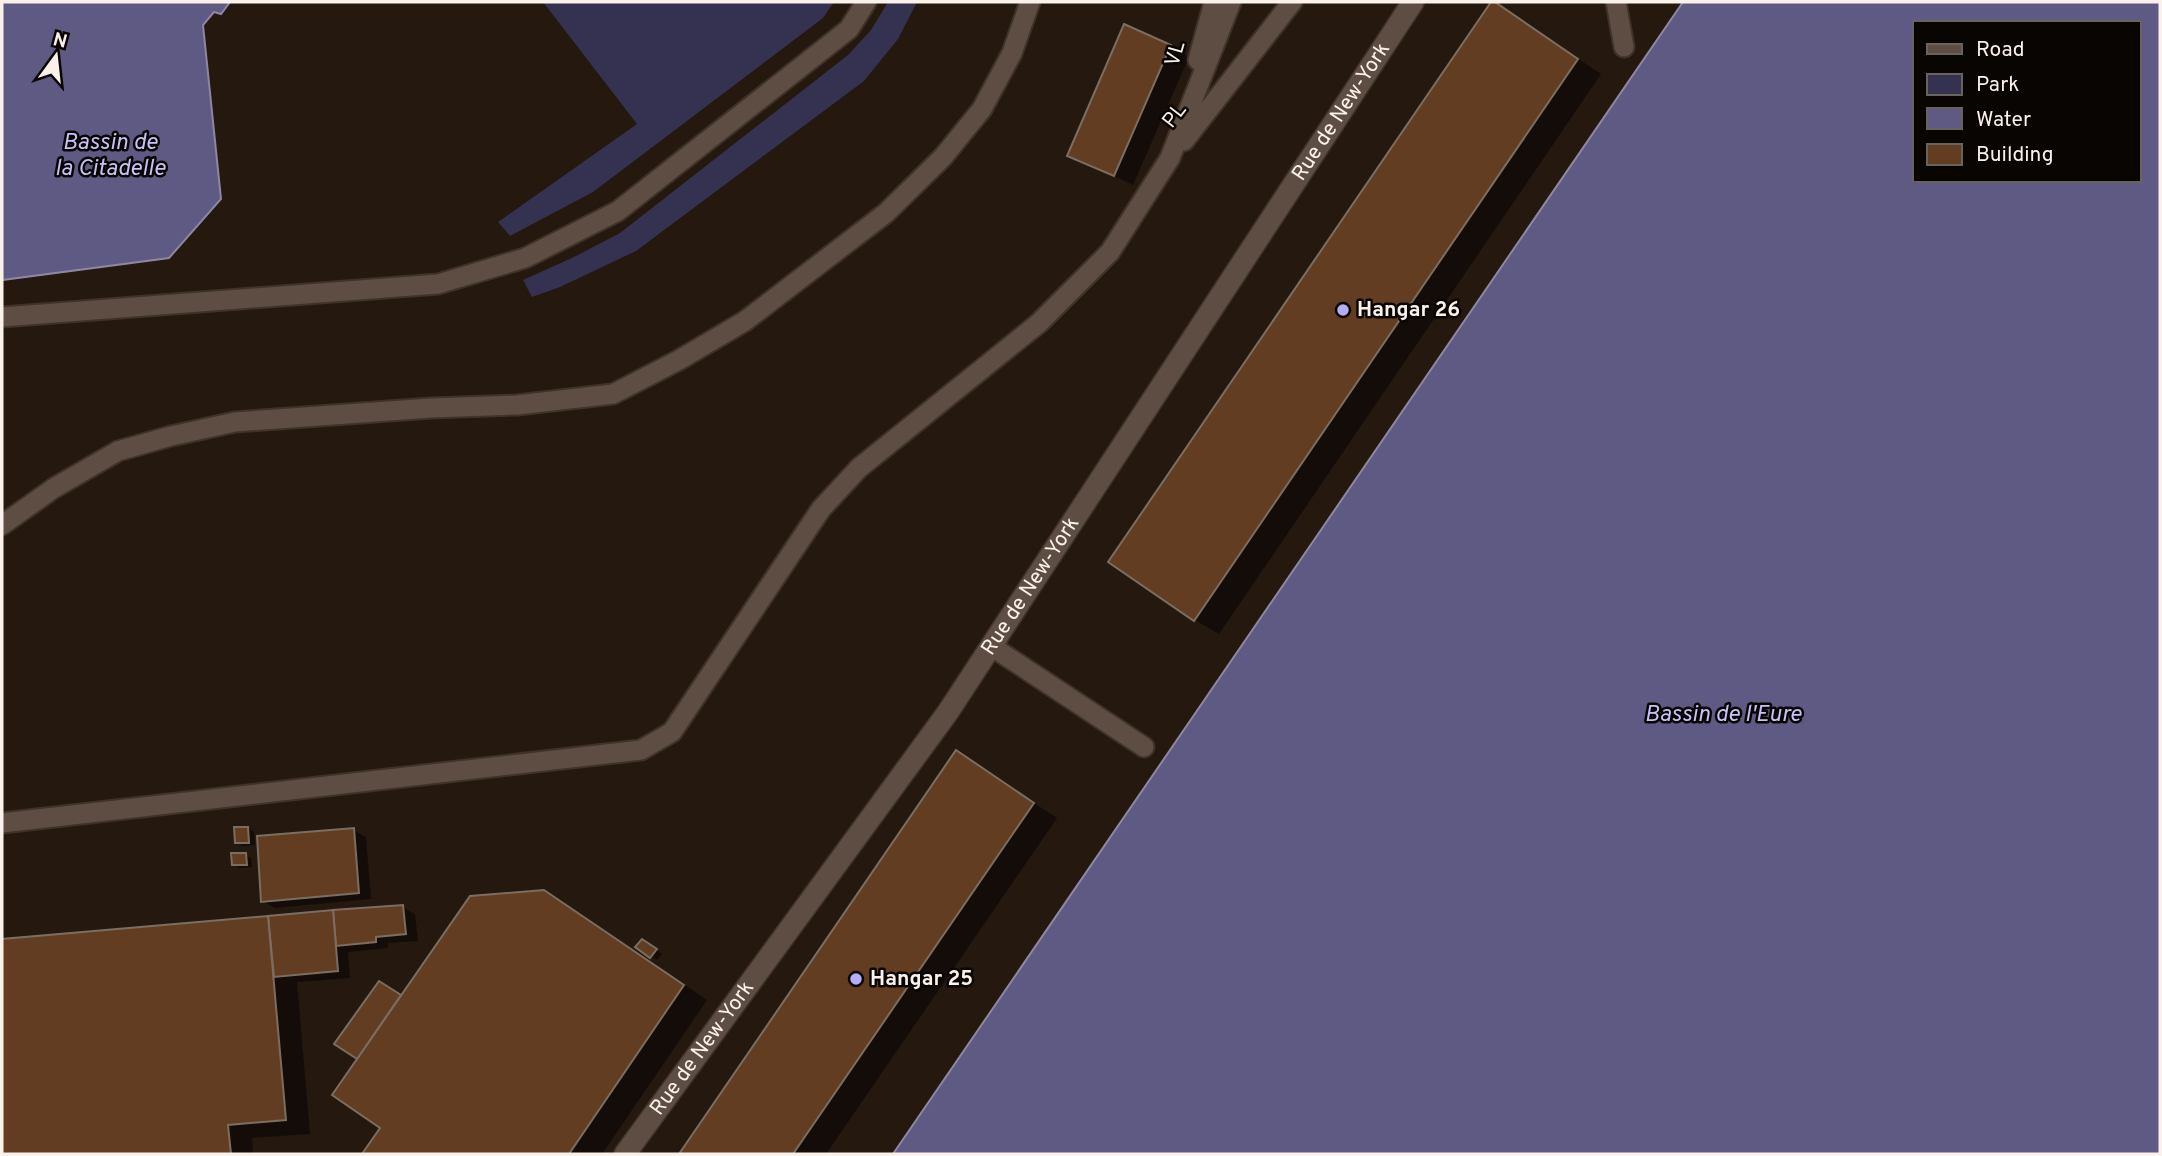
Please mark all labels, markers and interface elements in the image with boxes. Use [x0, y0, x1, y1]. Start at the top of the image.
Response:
north arrow [21, 21, 91, 91]
legend [1913, 21, 2141, 182]
text: N [50, 28, 70, 55]
street label: Rue de New-York [1286, 37, 1396, 186]
text: Road [1976, 37, 2025, 64]
street label: VL [1160, 38, 1192, 70]
text: Park [1976, 72, 2019, 99]
street label: PL [1157, 98, 1193, 134]
text: Water [1976, 107, 2031, 134]
water label: Bassin de la Citadelle [55, 129, 166, 184]
text: Building [1976, 142, 2054, 169]
place label: Hangar 26 [1357, 297, 1460, 324]
marker: Hangar 26 [1335, 302, 1351, 318]
street label: Rue de New-York [975, 512, 1086, 661]
water label: Bassin de l'Eure [1645, 701, 1803, 730]
place label: Hangar 25 [870, 966, 973, 993]
marker: Hangar 25 [848, 971, 864, 987]
street label: Rue de New-York [644, 976, 760, 1121]

